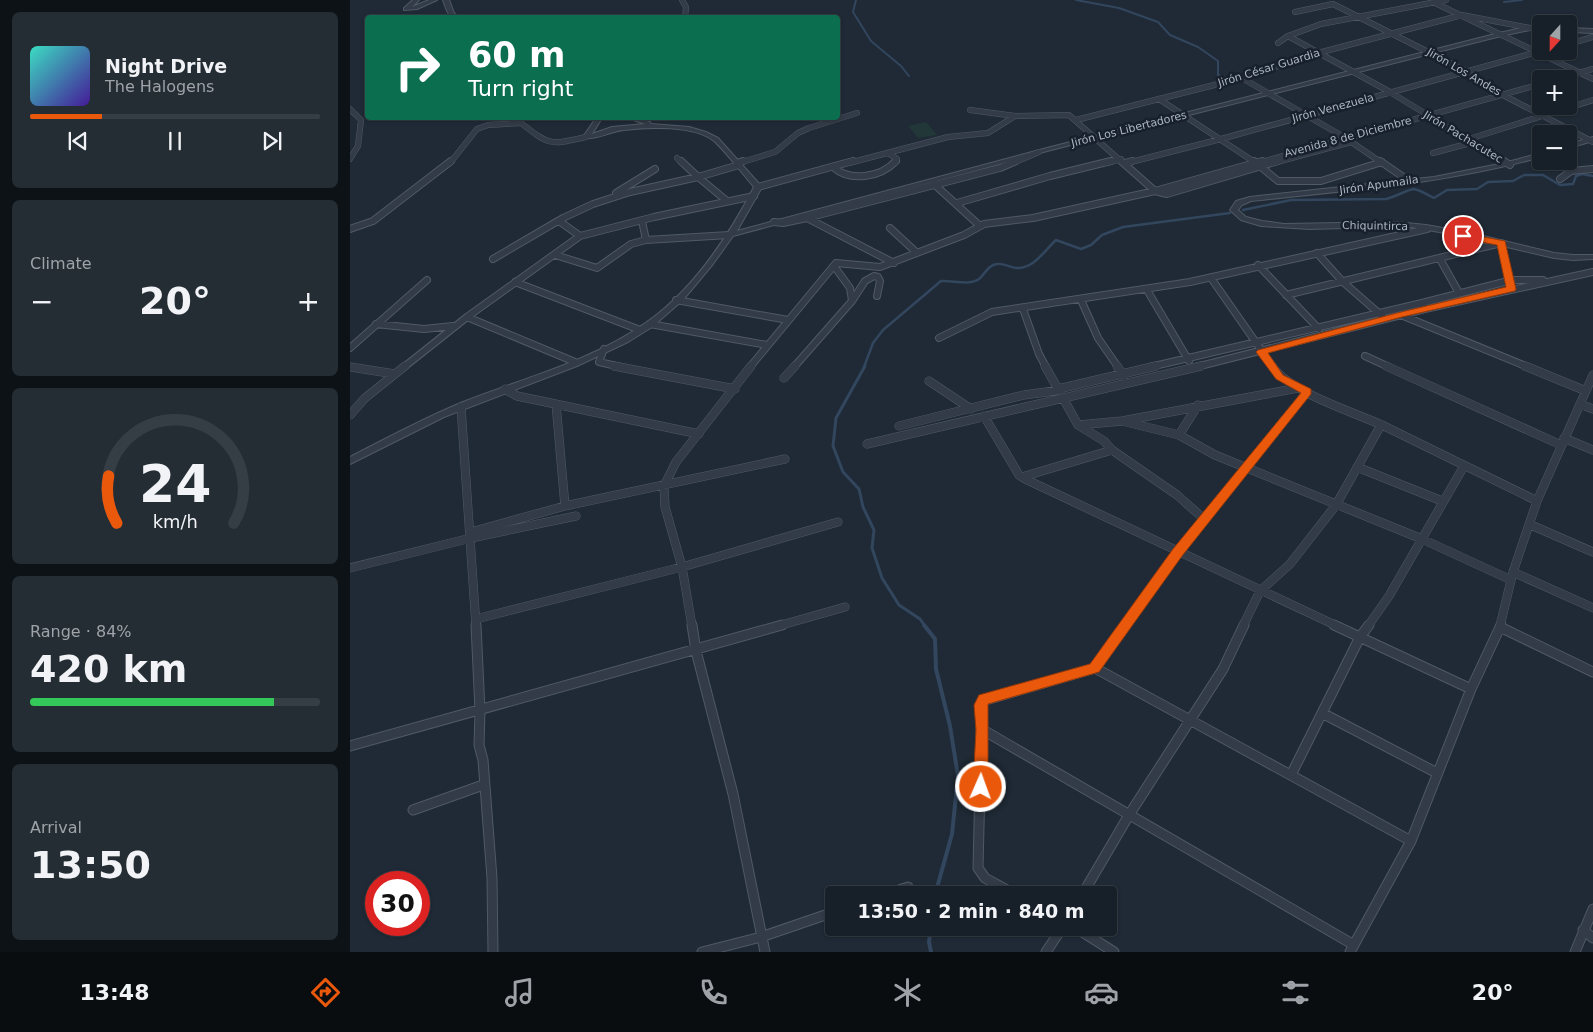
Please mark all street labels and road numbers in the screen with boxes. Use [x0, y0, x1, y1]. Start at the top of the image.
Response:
street label: Jirón Los Andes [1424, 45, 1504, 99]
street label: Jirón César Guardia [1215, 46, 1322, 90]
street label: Jirón Venezuela [1290, 91, 1375, 125]
street label: Jirón Los Libertadores [1069, 108, 1188, 150]
street label: Jirón Pachacutec [1420, 108, 1505, 166]
street label: Avenida 8 de Diciembre [1283, 114, 1413, 160]
street label: Jirón Apumaila [1338, 173, 1419, 197]
street label: Chiquintirca [1342, 219, 1408, 233]

